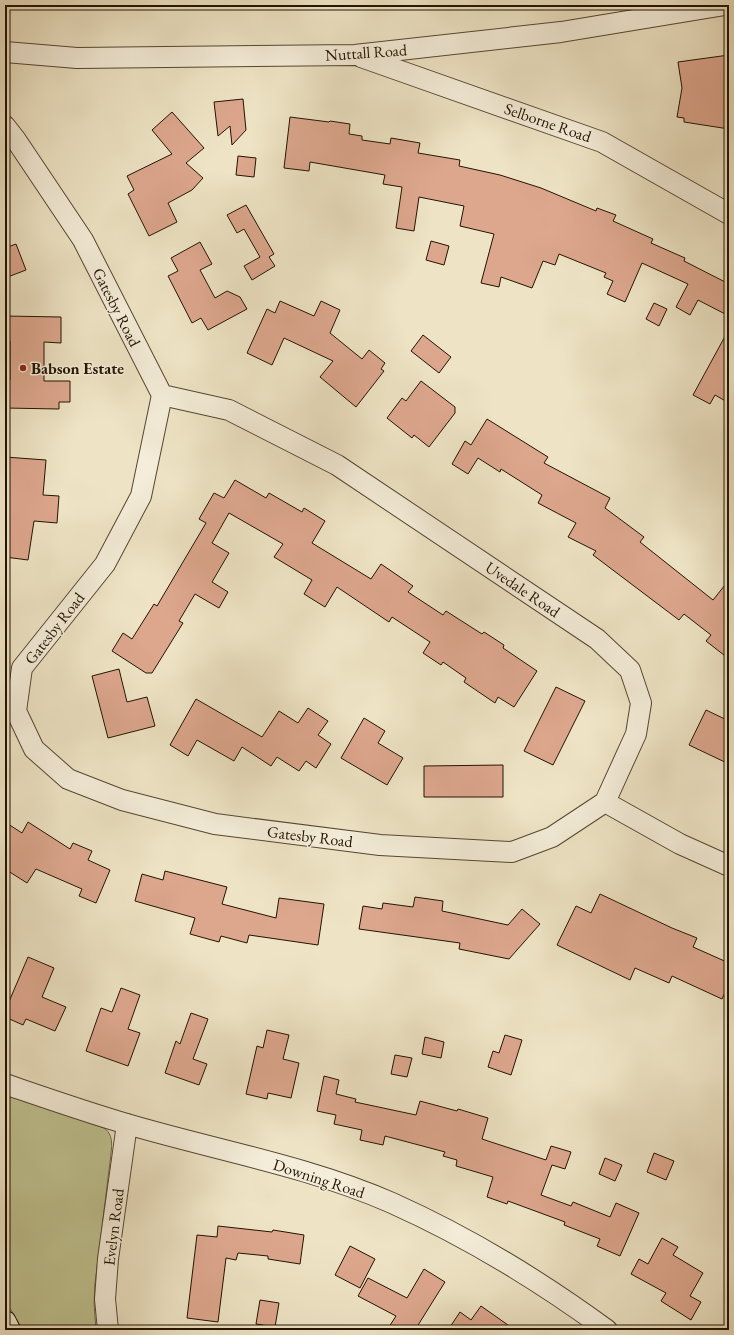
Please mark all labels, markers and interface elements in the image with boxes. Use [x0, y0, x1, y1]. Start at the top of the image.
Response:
street label: Nuttall Road [324, 39, 409, 66]
street label: Selborne Road [502, 98, 595, 147]
street label: Gatesby Road [88, 264, 146, 351]
place label: Babson Estate [31, 358, 124, 379]
marker: Babson Estate [18, 363, 28, 373]
street label: Uvedale Road [481, 557, 565, 623]
street label: Gatesby Road [20, 587, 90, 669]
street label: Gatesby Road [266, 821, 355, 852]
street label: Downing Road [270, 1154, 368, 1203]
street label: Evelyn Road [98, 1186, 129, 1267]

